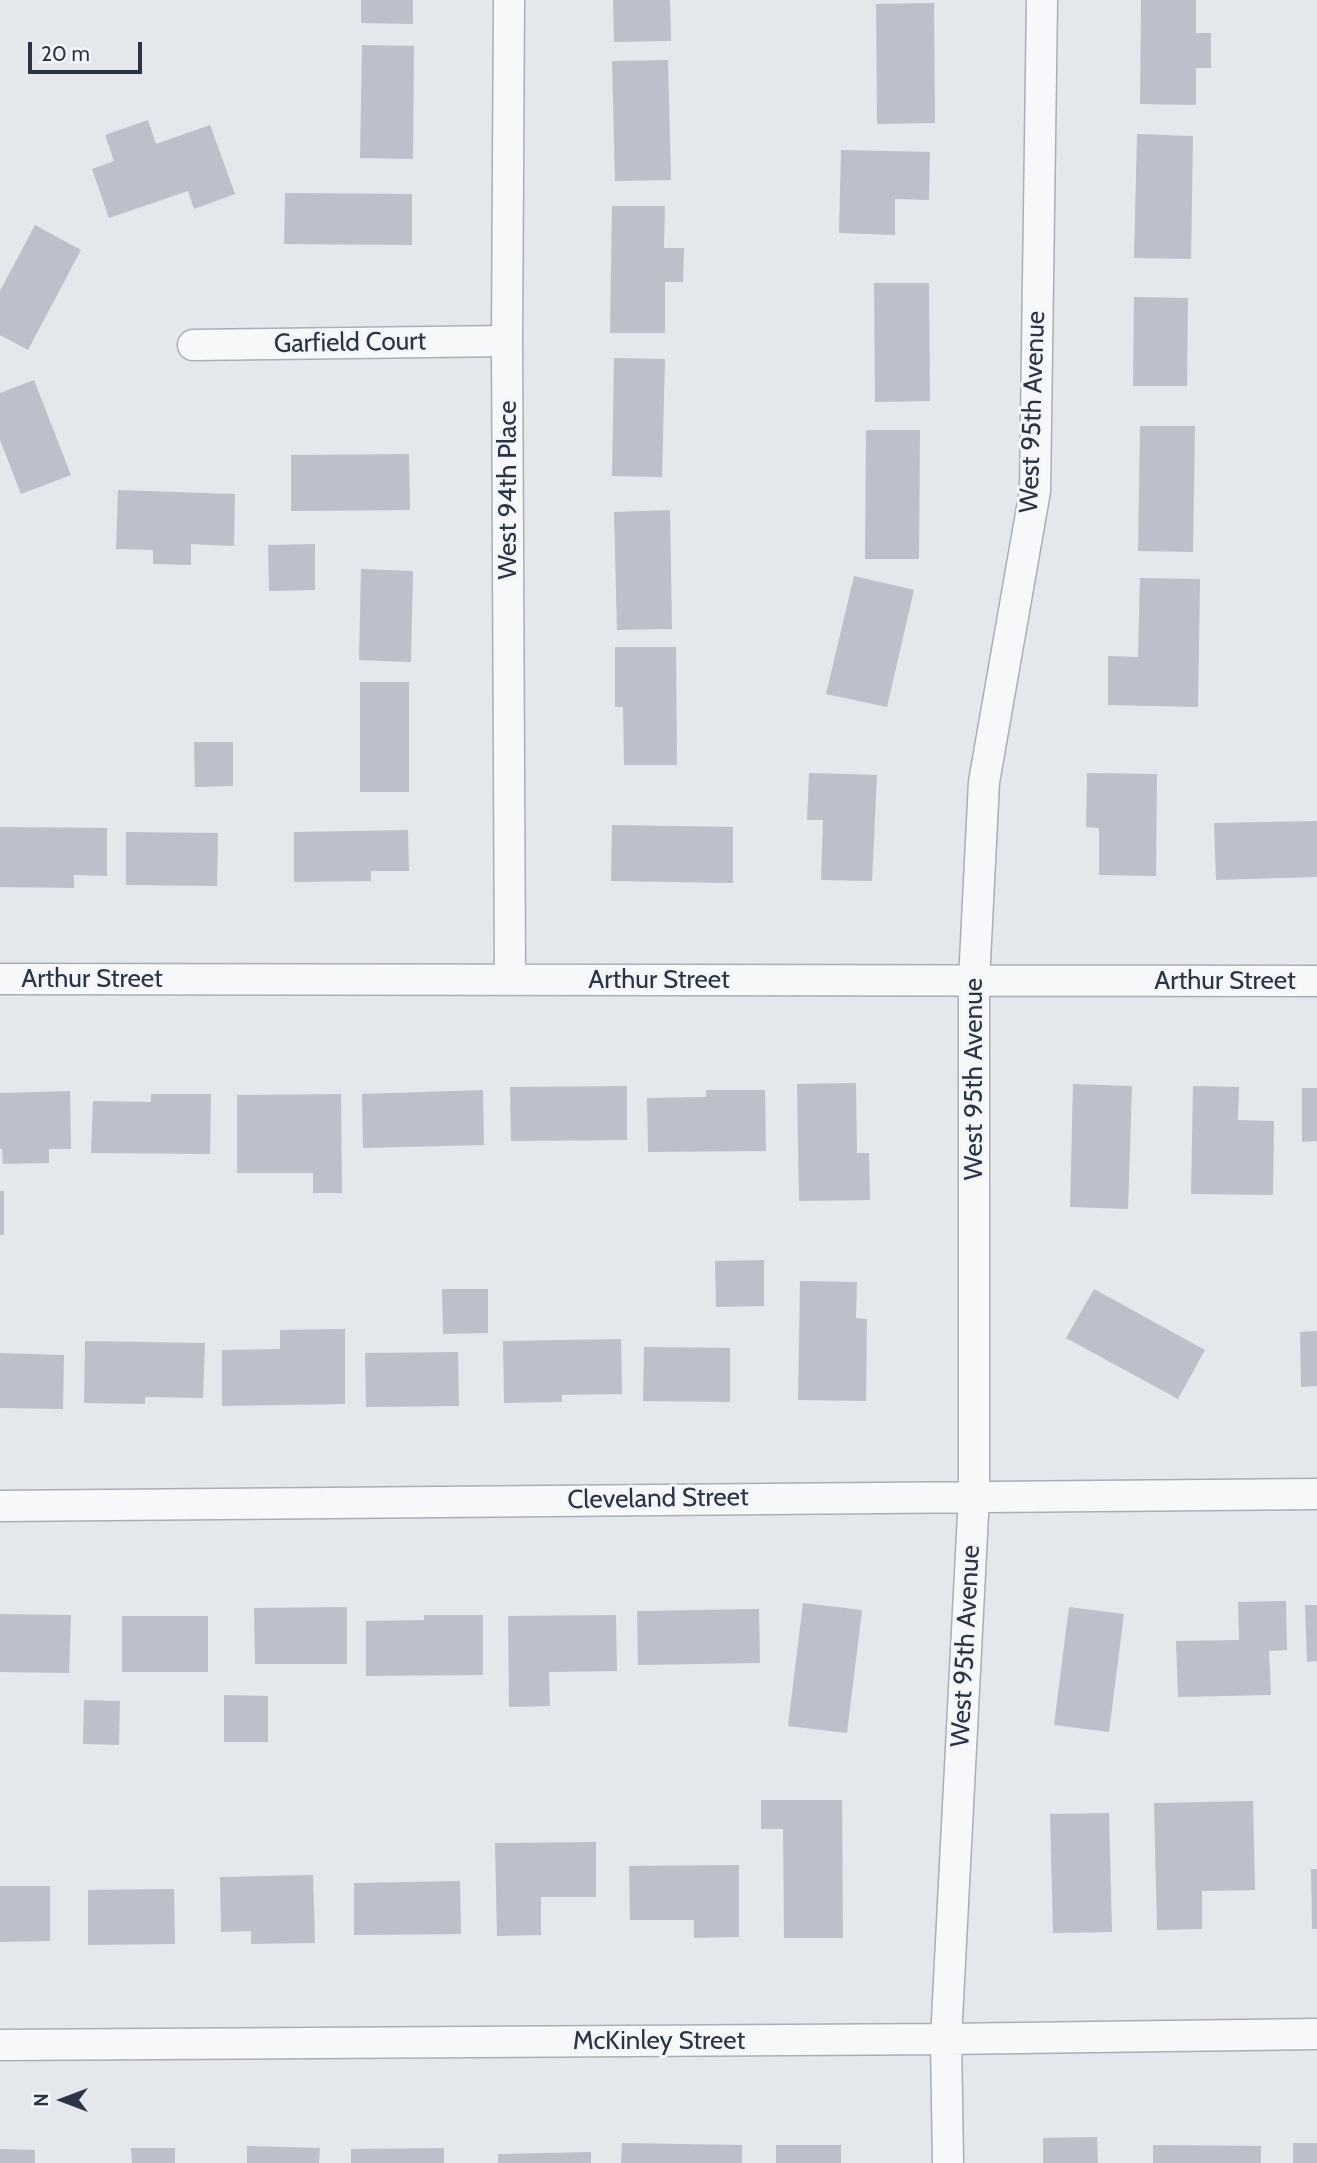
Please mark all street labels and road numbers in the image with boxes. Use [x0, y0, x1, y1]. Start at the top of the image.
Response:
street label: West 95th Avenue [1014, 310, 1052, 514]
street label: Garfield Court [274, 326, 426, 360]
street label: West 94th Place [492, 400, 524, 580]
street label: Arthur Street [21, 963, 163, 995]
street label: Arthur Street [588, 964, 730, 996]
street label: Arthur Street [1154, 965, 1296, 997]
street label: West 95th Avenue [958, 978, 990, 1180]
street label: Cleveland Street [567, 1482, 749, 1516]
street label: West 95th Avenue [945, 1544, 987, 1748]
street label: McKinley Street [573, 2025, 745, 2057]

